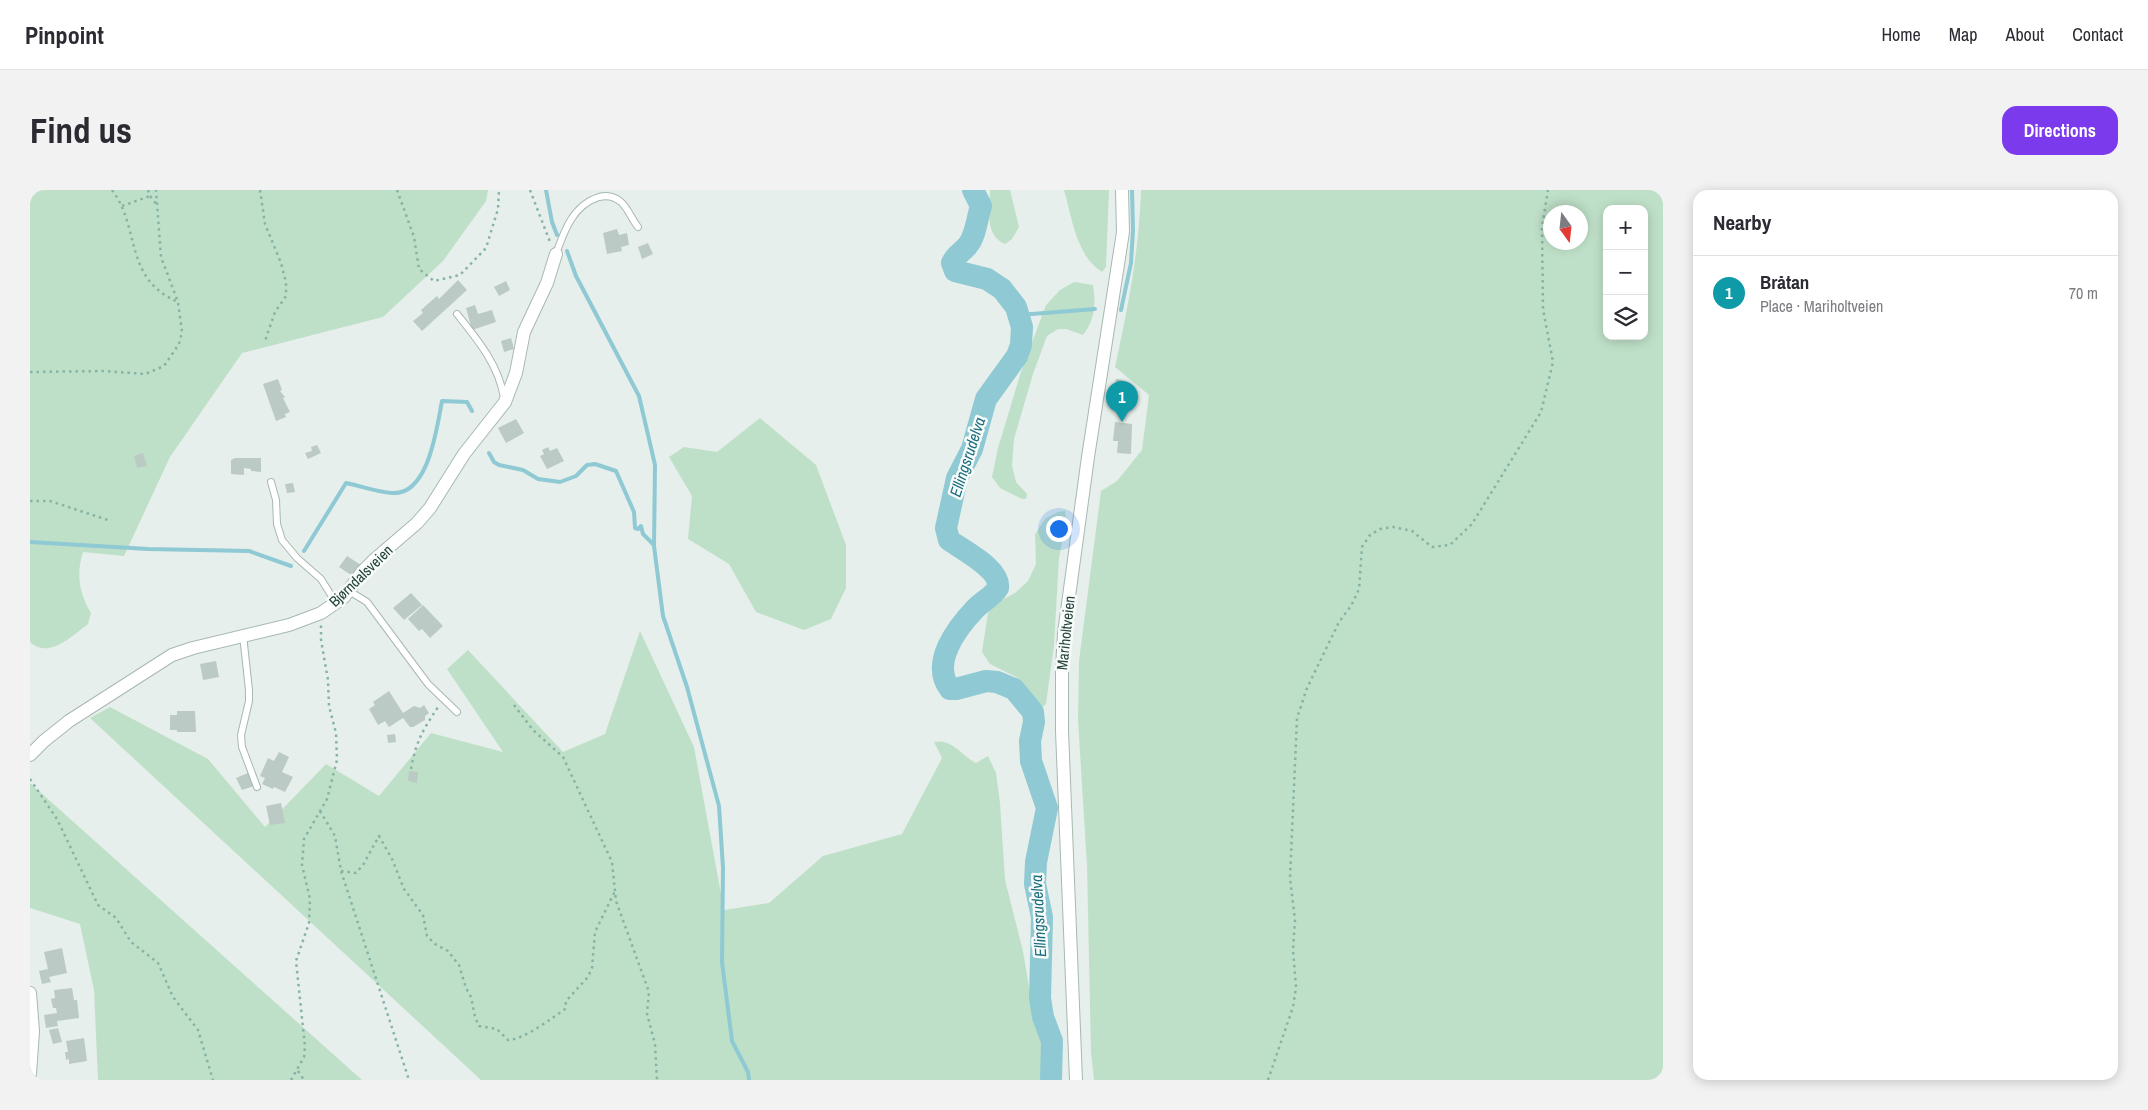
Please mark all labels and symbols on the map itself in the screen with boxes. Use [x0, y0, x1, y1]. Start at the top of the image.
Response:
north arrow [1543, 205, 1588, 250]
pin: 1 [1106, 381, 1138, 422]
water label: Ellingsrudelva [944, 414, 990, 500]
your location [1046, 516, 1072, 542]
street label: Bjørndalsveien [324, 540, 397, 611]
street label: Mariholtveien [1051, 595, 1080, 671]
water label: Ellingsrudelva [1025, 874, 1051, 958]

